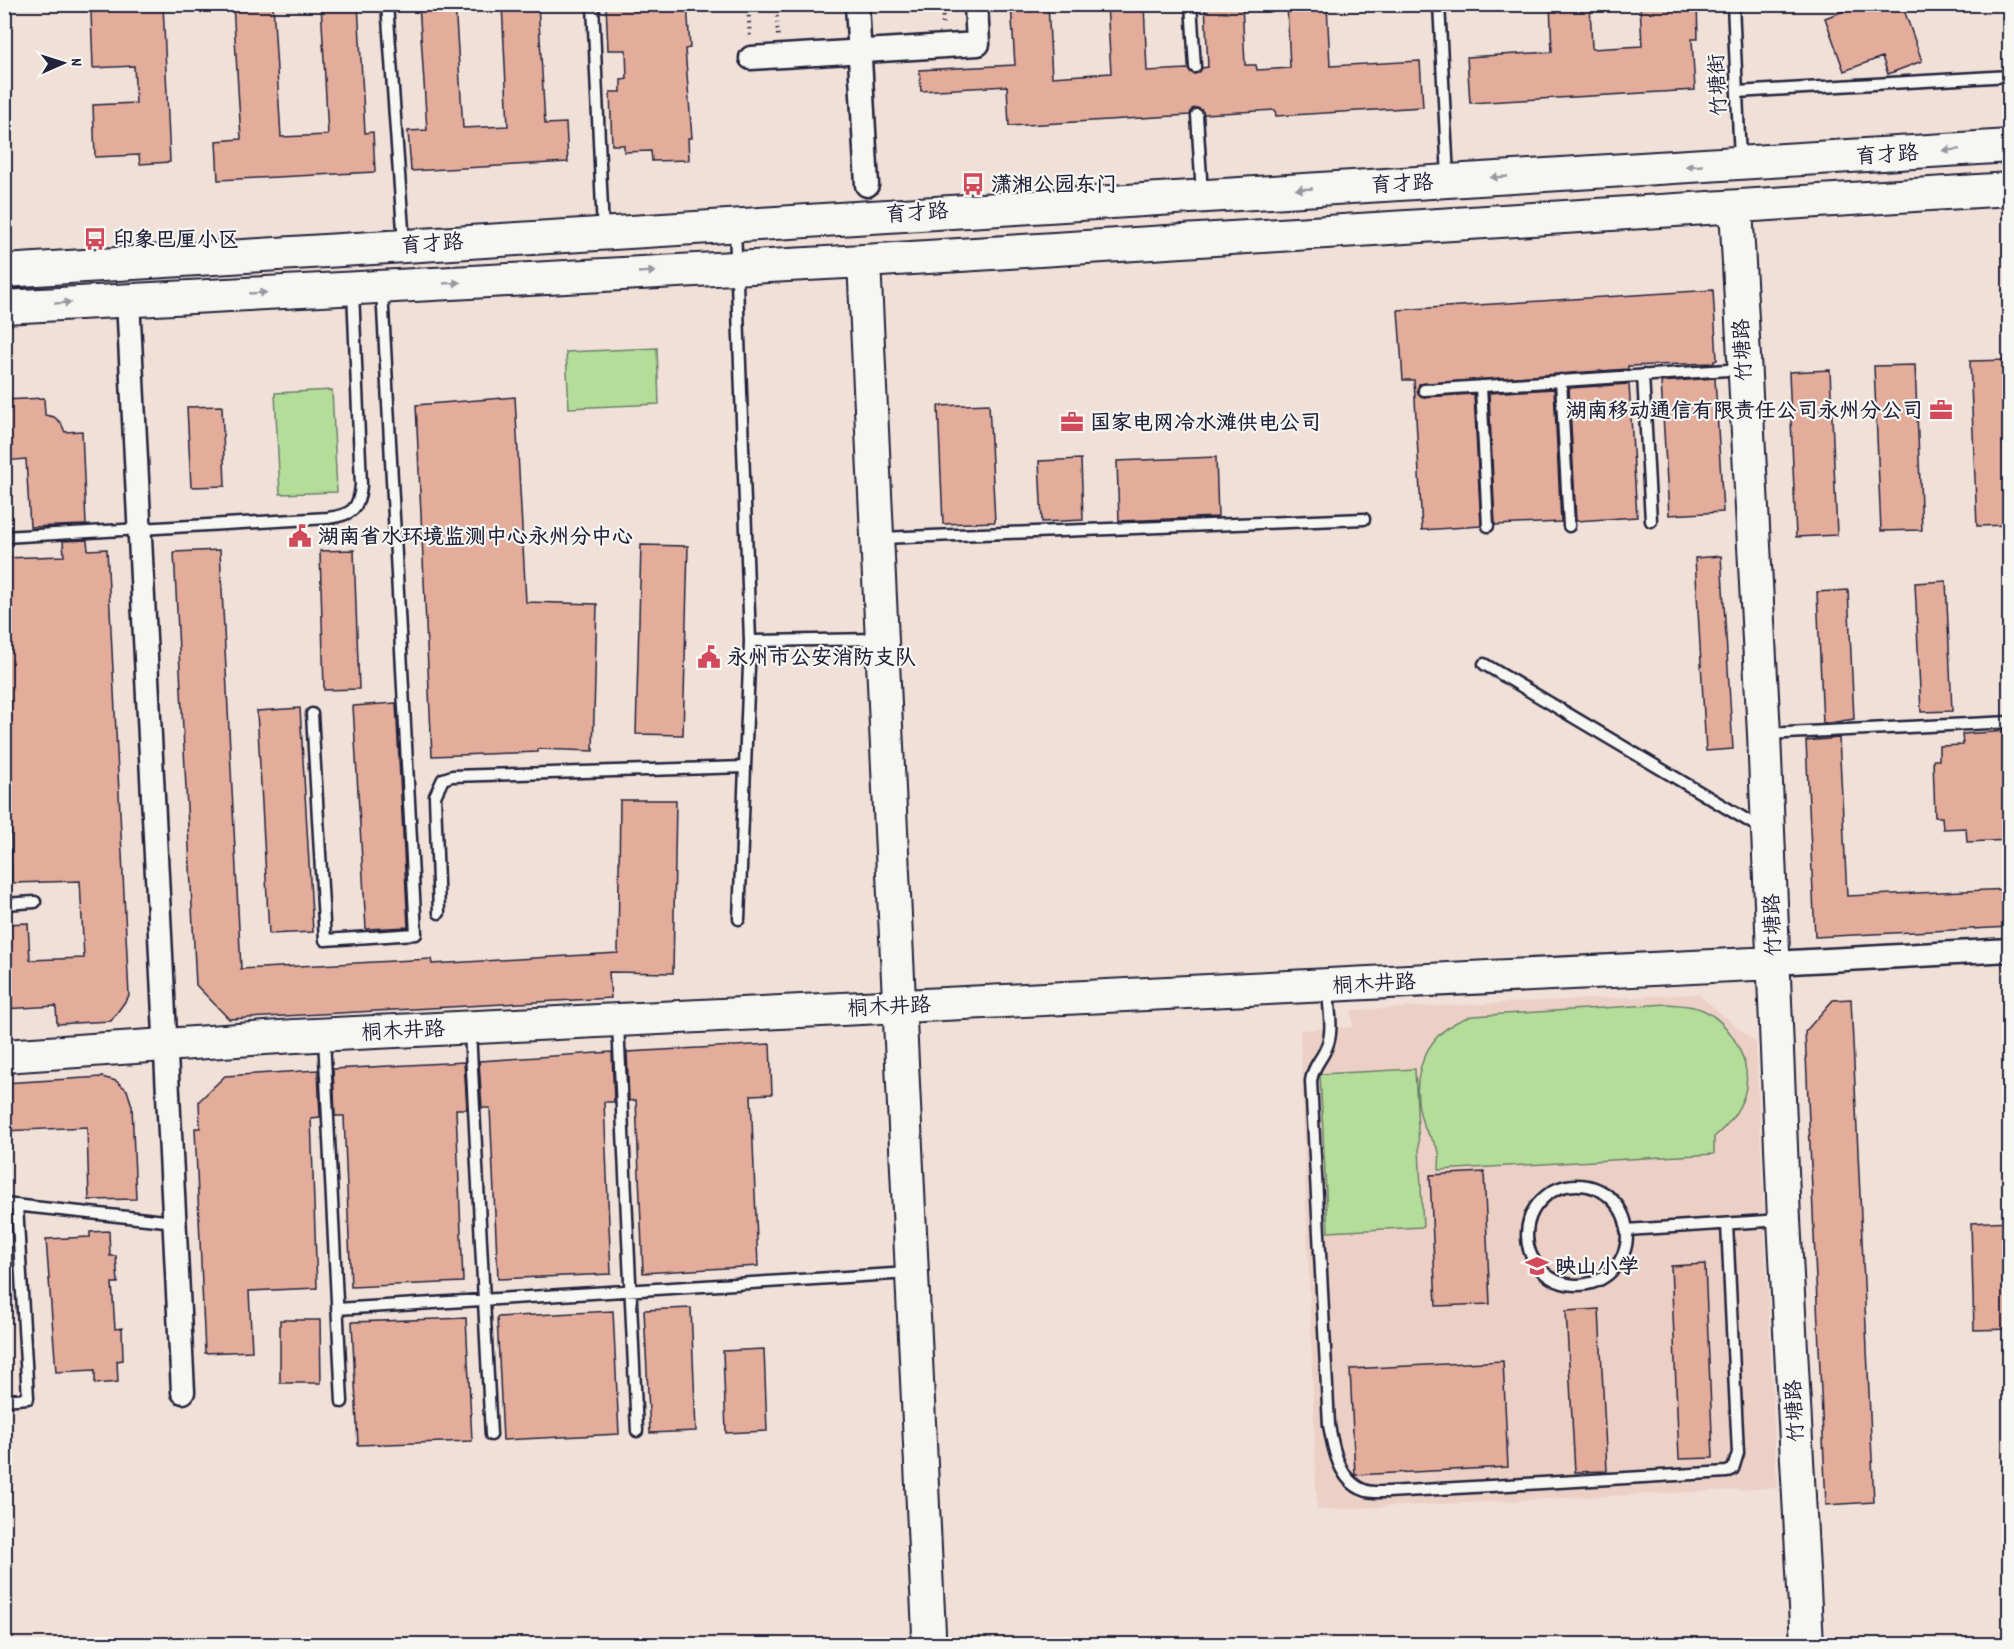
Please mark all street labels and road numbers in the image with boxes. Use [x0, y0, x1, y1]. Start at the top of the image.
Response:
street label: 竹塘街 [1703, 53, 1737, 117]
street label: 育才路 [1855, 140, 1920, 174]
street label: 育才路 [1370, 169, 1434, 203]
street label: 育才路 [885, 198, 950, 232]
street label: 育才路 [400, 229, 465, 263]
street label: 竹塘路 [1728, 318, 1762, 382]
street label: 竹塘路 [1759, 893, 1791, 957]
street label: 桐木井路 [1331, 969, 1417, 1003]
street label: 桐木井路 [846, 992, 932, 1026]
street label: 桐木井路 [360, 1016, 446, 1050]
street label: 竹塘路 [1780, 1379, 1814, 1443]

